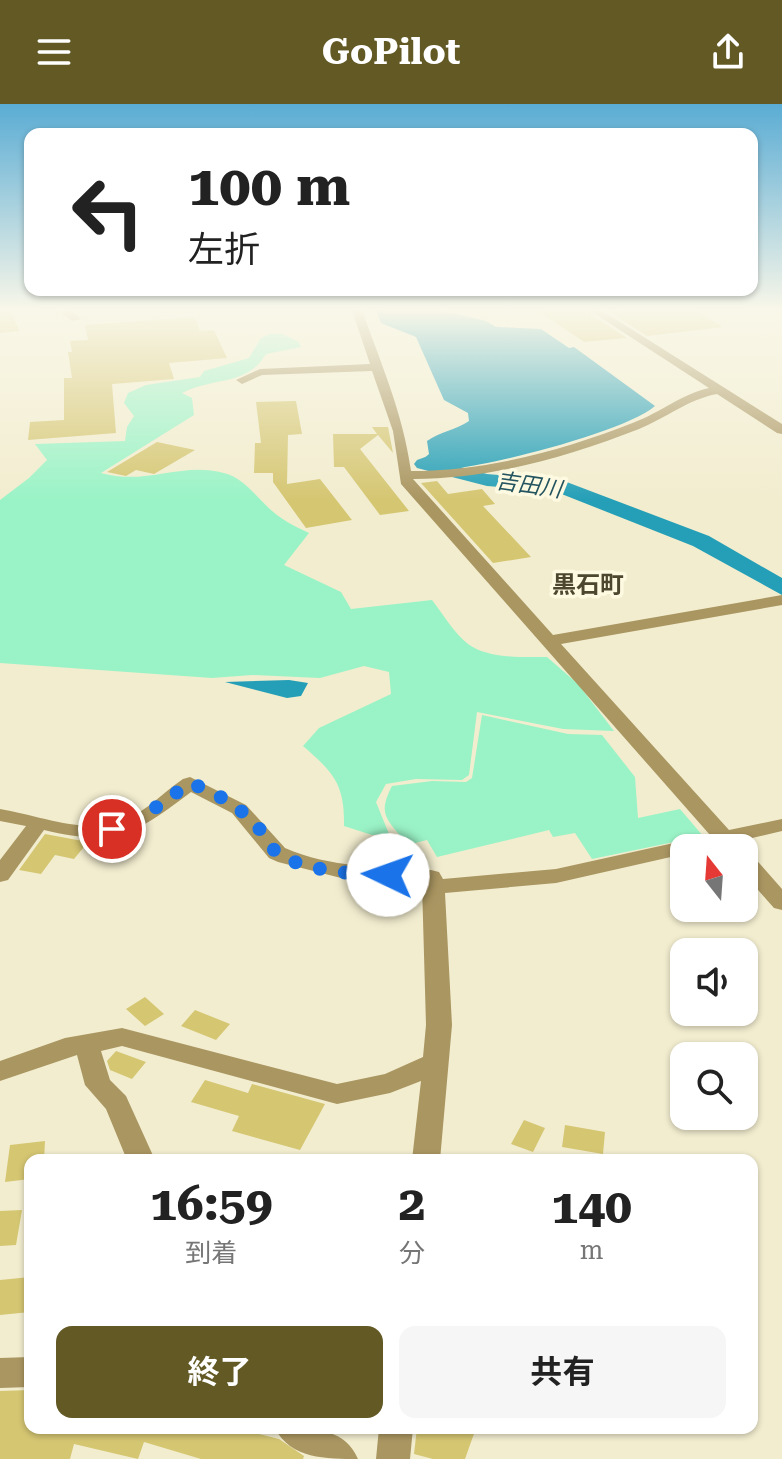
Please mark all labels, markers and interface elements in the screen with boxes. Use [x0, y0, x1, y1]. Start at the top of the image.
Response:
icon: menu [32, 30, 76, 74]
icon: share [706, 30, 750, 74]
text: GoPilot [322, 31, 460, 73]
text: 100 m [188, 153, 350, 219]
icon: left [56, 160, 160, 264]
text: 左折 [188, 229, 260, 271]
water label: 吉田川 [495, 468, 565, 502]
district label: 黒石町 [552, 571, 624, 599]
pin [78, 795, 146, 863]
icon: arrive [90, 807, 134, 851]
position arrow [346, 833, 430, 917]
north arrow [670, 834, 758, 922]
map controls [670, 834, 758, 1130]
button: sound [670, 938, 758, 1026]
button: search [670, 1042, 758, 1130]
text: 16:59 [150, 1176, 273, 1232]
text: 2 [398, 1176, 425, 1232]
text: 140 [551, 1179, 632, 1235]
text: m [580, 1235, 604, 1265]
text: 到着 [185, 1238, 237, 1268]
text: 分 [399, 1238, 425, 1268]
button: 終了 [56, 1326, 383, 1418]
button: 共有 [399, 1326, 726, 1418]

